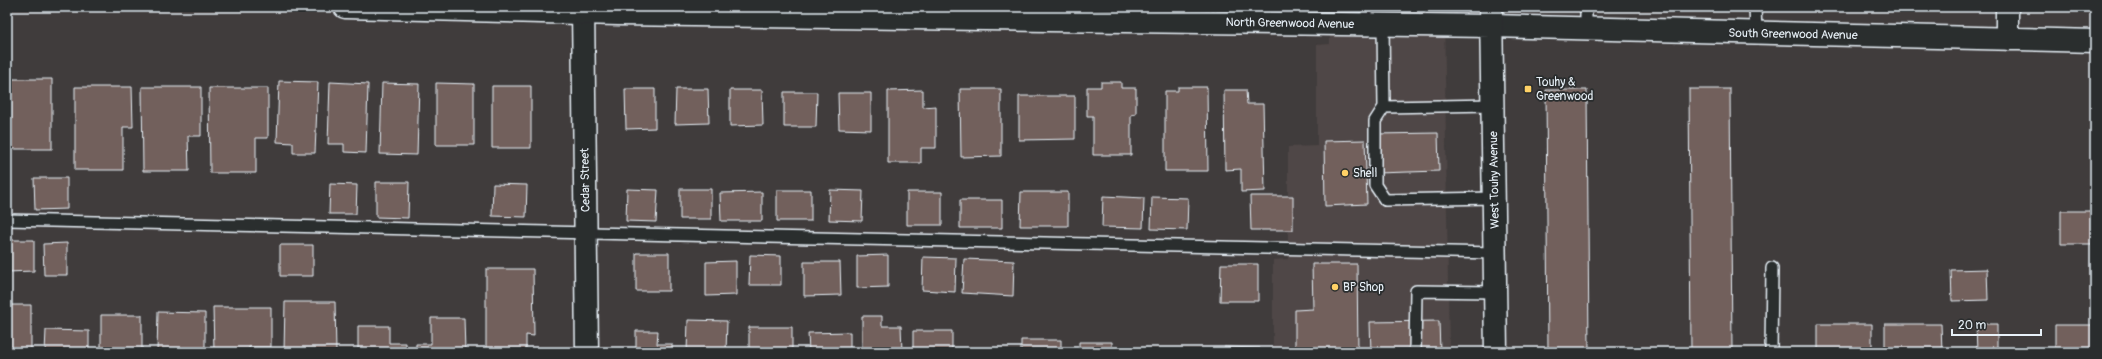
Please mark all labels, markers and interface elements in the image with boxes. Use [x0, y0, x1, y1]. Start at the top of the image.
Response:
street label: North Greenwood Avenue [1226, 15, 1355, 32]
street label: South Greenwood Avenue [1728, 26, 1858, 43]
place label: Touhy & Greenwood [1536, 75, 1593, 104]
marker: Touhy & Greenwood [1523, 84, 1533, 94]
street label: West Touhy Avenue [1486, 131, 1503, 229]
street label: Cedar Street [577, 148, 594, 212]
place label: Shell [1353, 166, 1377, 181]
marker: Shell [1340, 168, 1350, 178]
place label: BP Shop [1343, 280, 1384, 295]
marker: BP Shop [1330, 282, 1340, 292]
scale bar [1952, 311, 2041, 337]
text: 20 m [1958, 318, 1987, 333]

